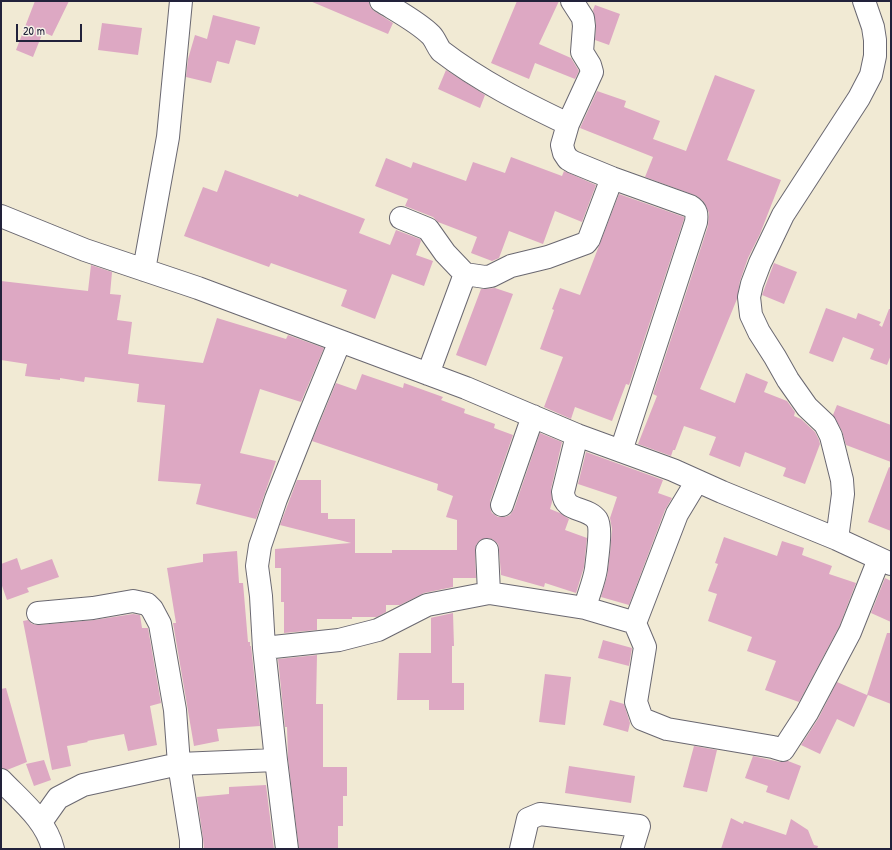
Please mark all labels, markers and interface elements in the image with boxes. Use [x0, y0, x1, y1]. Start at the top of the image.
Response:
scale bar [18, 16, 84, 42]
text: 20 m [23, 22, 45, 39]

